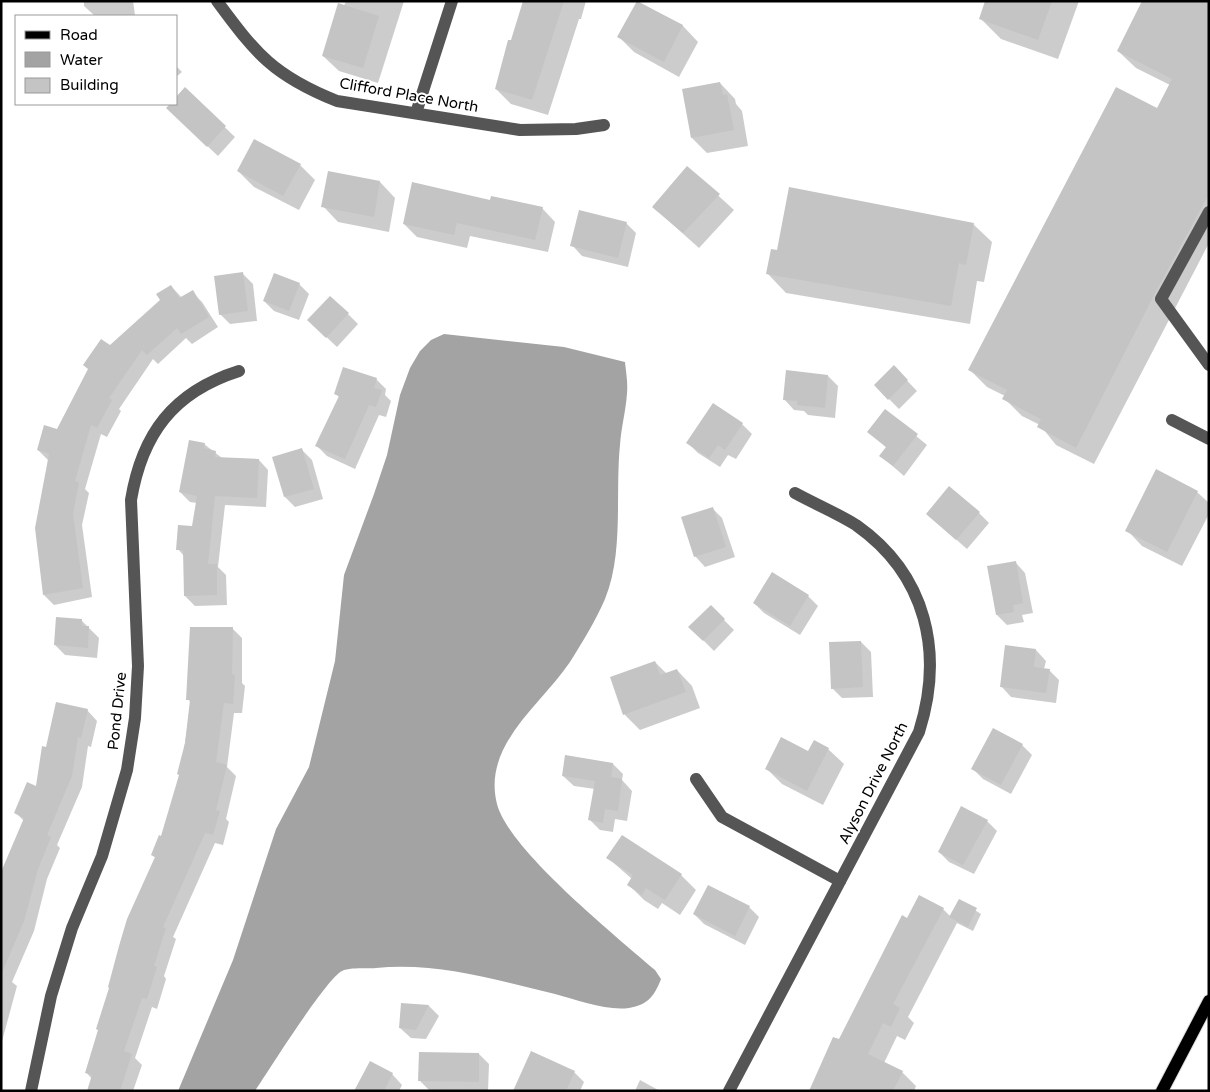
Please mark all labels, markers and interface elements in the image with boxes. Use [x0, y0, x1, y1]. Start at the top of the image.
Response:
legend [15, 15, 178, 105]
text: Road [60, 26, 98, 44]
text: Water [60, 51, 103, 69]
street label: Clifford Place North [338, 74, 480, 116]
text: Building [60, 76, 119, 94]
street label: Pond Drive [104, 671, 130, 751]
street label: Alyson Drive North [834, 719, 912, 847]

